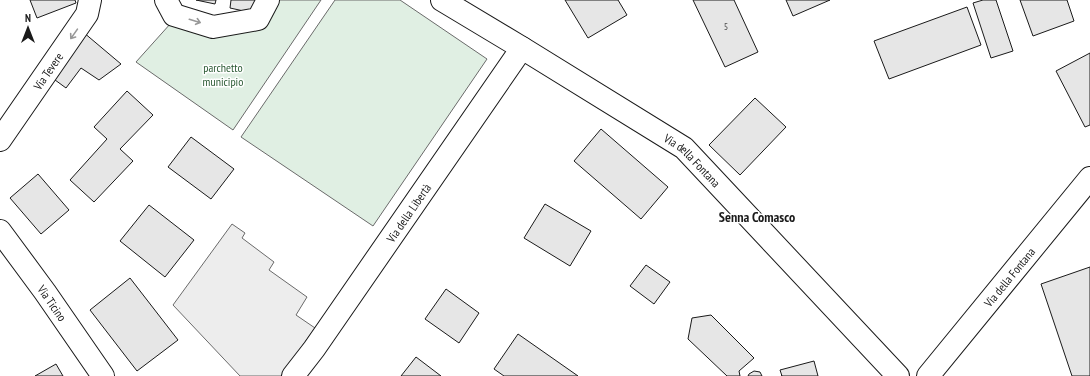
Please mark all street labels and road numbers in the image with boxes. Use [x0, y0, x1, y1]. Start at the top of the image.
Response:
street label: Via Tevere [29, 49, 66, 93]
street label: Via della Fontana [661, 130, 724, 190]
street label: Via della Libertà [382, 180, 434, 246]
street label: Via della Fontana [980, 244, 1038, 310]
street label: Via Ticino [34, 281, 70, 324]

